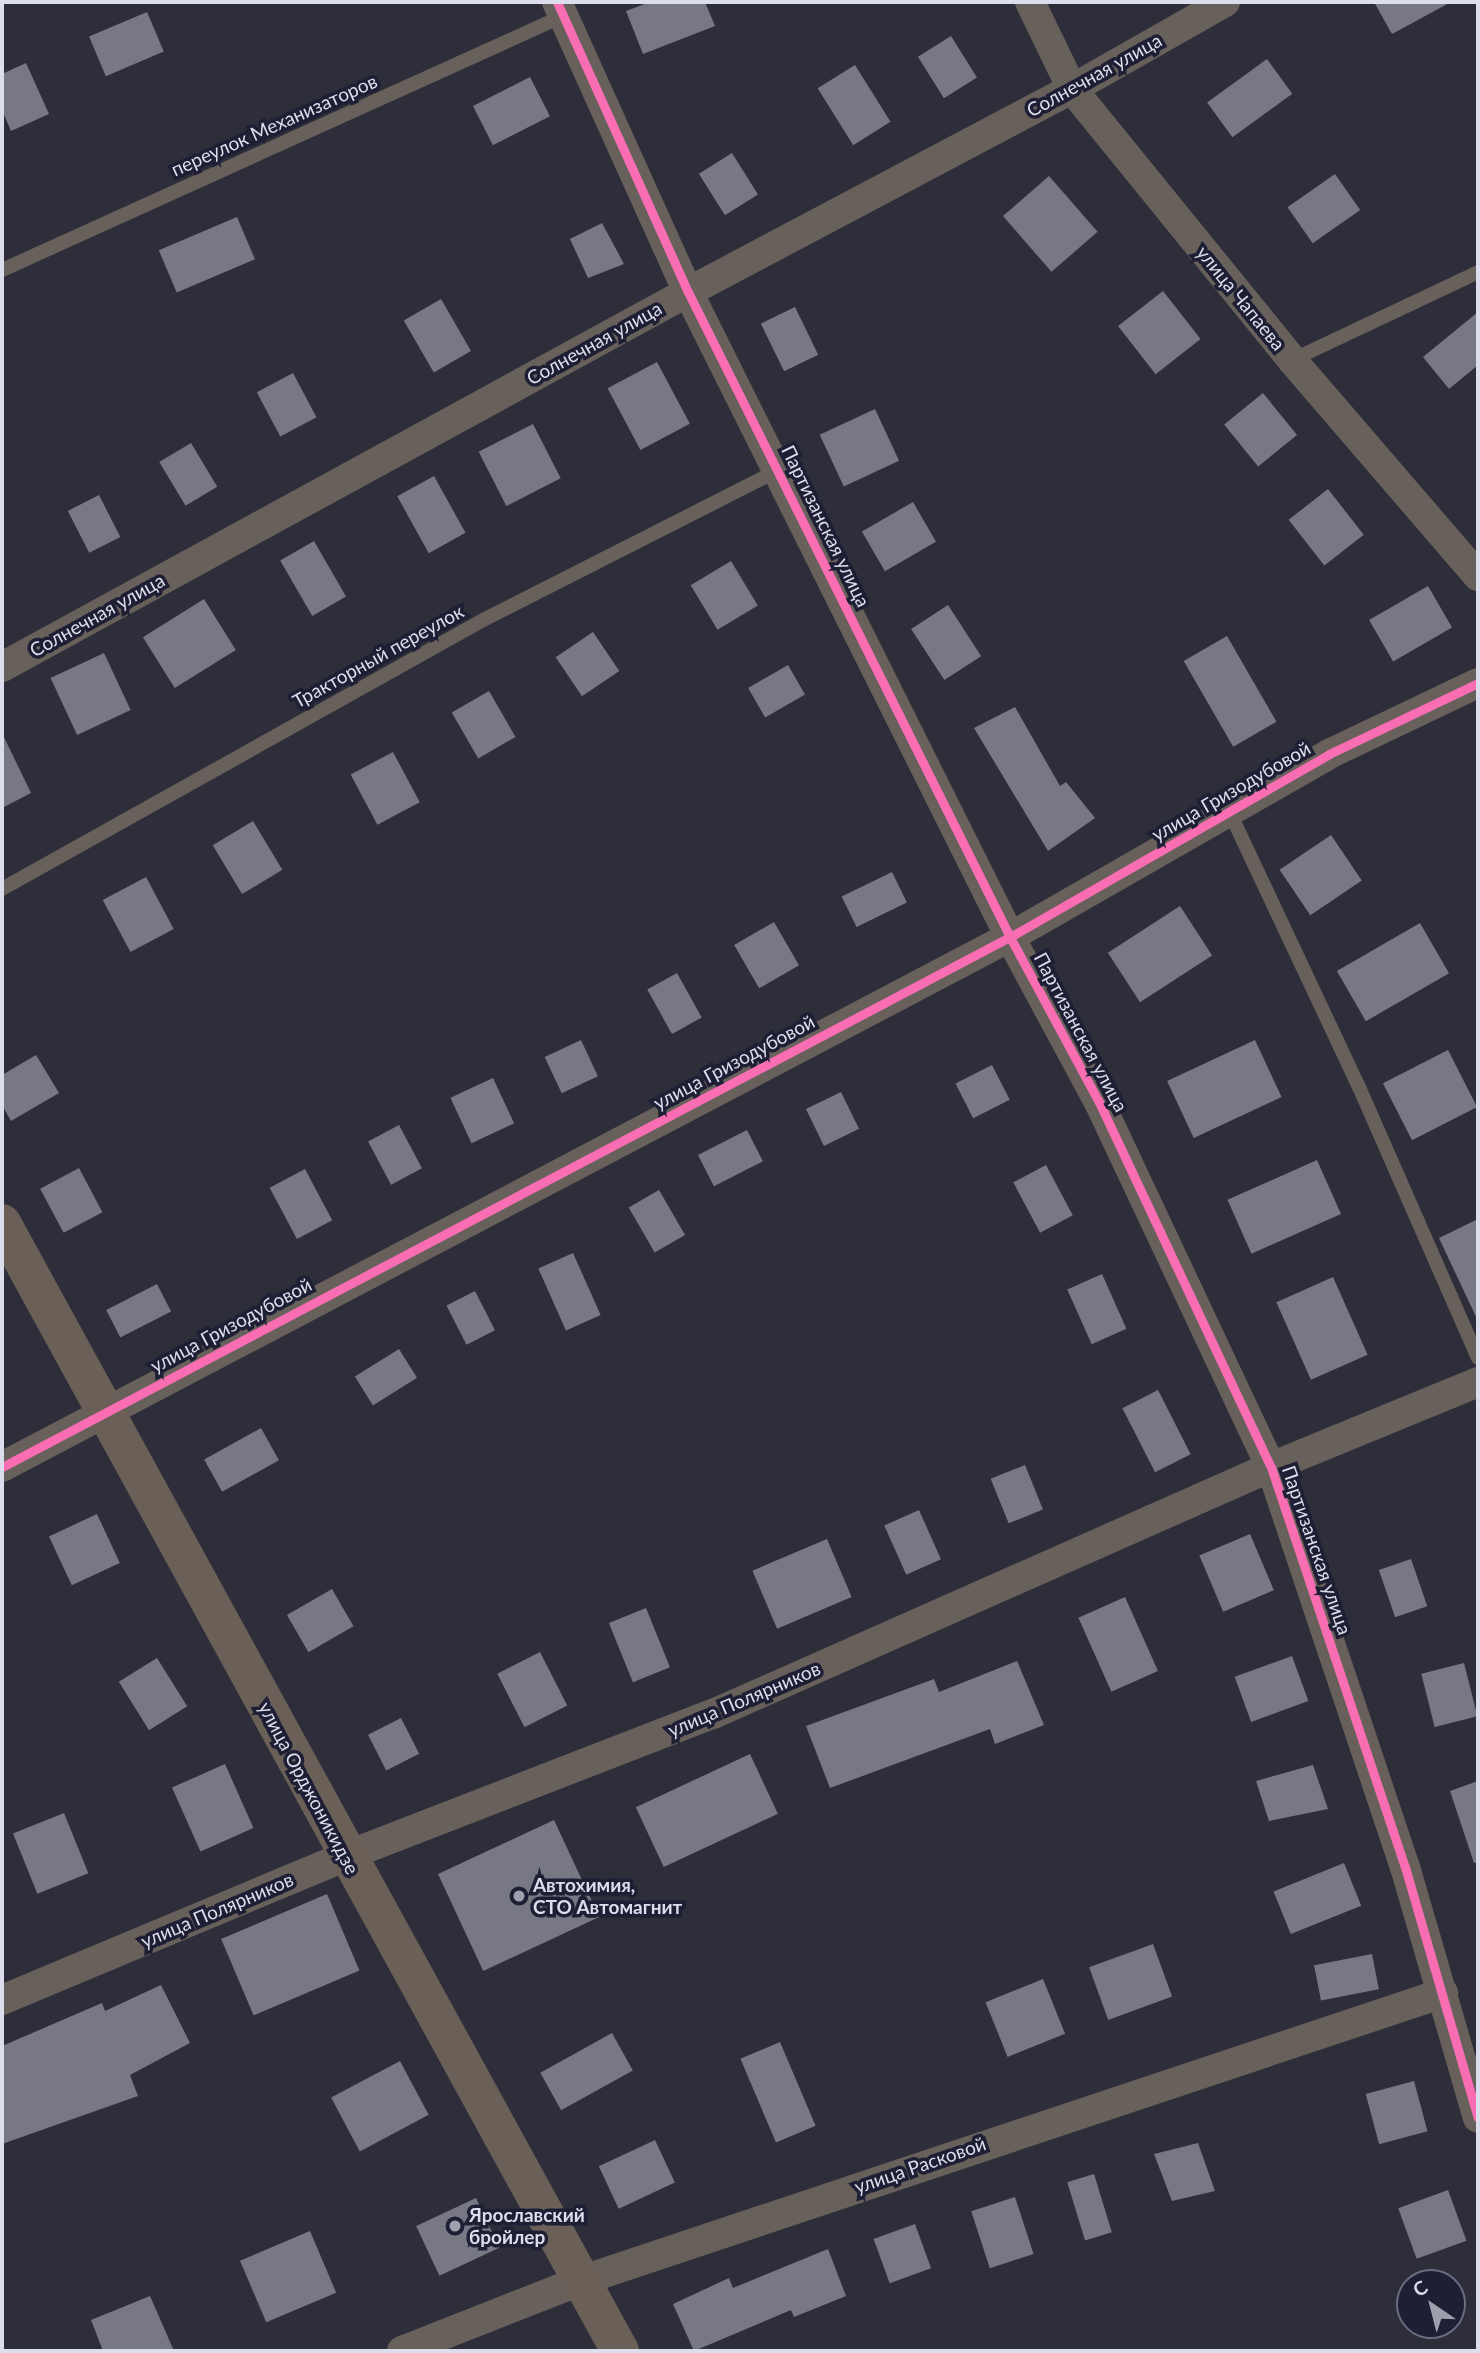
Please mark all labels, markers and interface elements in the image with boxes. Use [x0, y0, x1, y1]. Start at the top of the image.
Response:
street label: Солнечная улица [1022, 28, 1166, 122]
street label: переулок Механизаторов [167, 69, 381, 181]
street label: улица Чапаева [1192, 241, 1290, 355]
street label: Солнечная улица [522, 296, 666, 390]
street label: Партизанская улица [777, 441, 875, 611]
street label: Солнечная улица [25, 568, 169, 662]
street label: Тракторный переулок [289, 600, 467, 712]
street label: улица Гризодубовой [1148, 736, 1314, 846]
street label: Партизанская улица [1029, 948, 1133, 1116]
street label: улица Гризодубовой [649, 1010, 819, 1114]
street label: улица Гризодубовой [146, 1273, 316, 1377]
street label: Партизанская улица [1277, 1463, 1357, 1637]
street label: улица Полярников [664, 1657, 824, 1741]
street label: улица Орджоникидзе [254, 1698, 364, 1878]
street label: улица Полярников [137, 1868, 297, 1952]
place label: Автохимия, СТО Автомагнит [533, 1874, 682, 1918]
marker: Автохимия, СТО Автомагнит [511, 1888, 527, 1904]
street label: улица Расковой [851, 2132, 989, 2198]
place label: Ярославский бройлер [469, 2204, 585, 2248]
marker: Ярославский бройлер [447, 2218, 463, 2234]
north arrow [1396, 2269, 1466, 2339]
text: С [1408, 2275, 1432, 2301]

